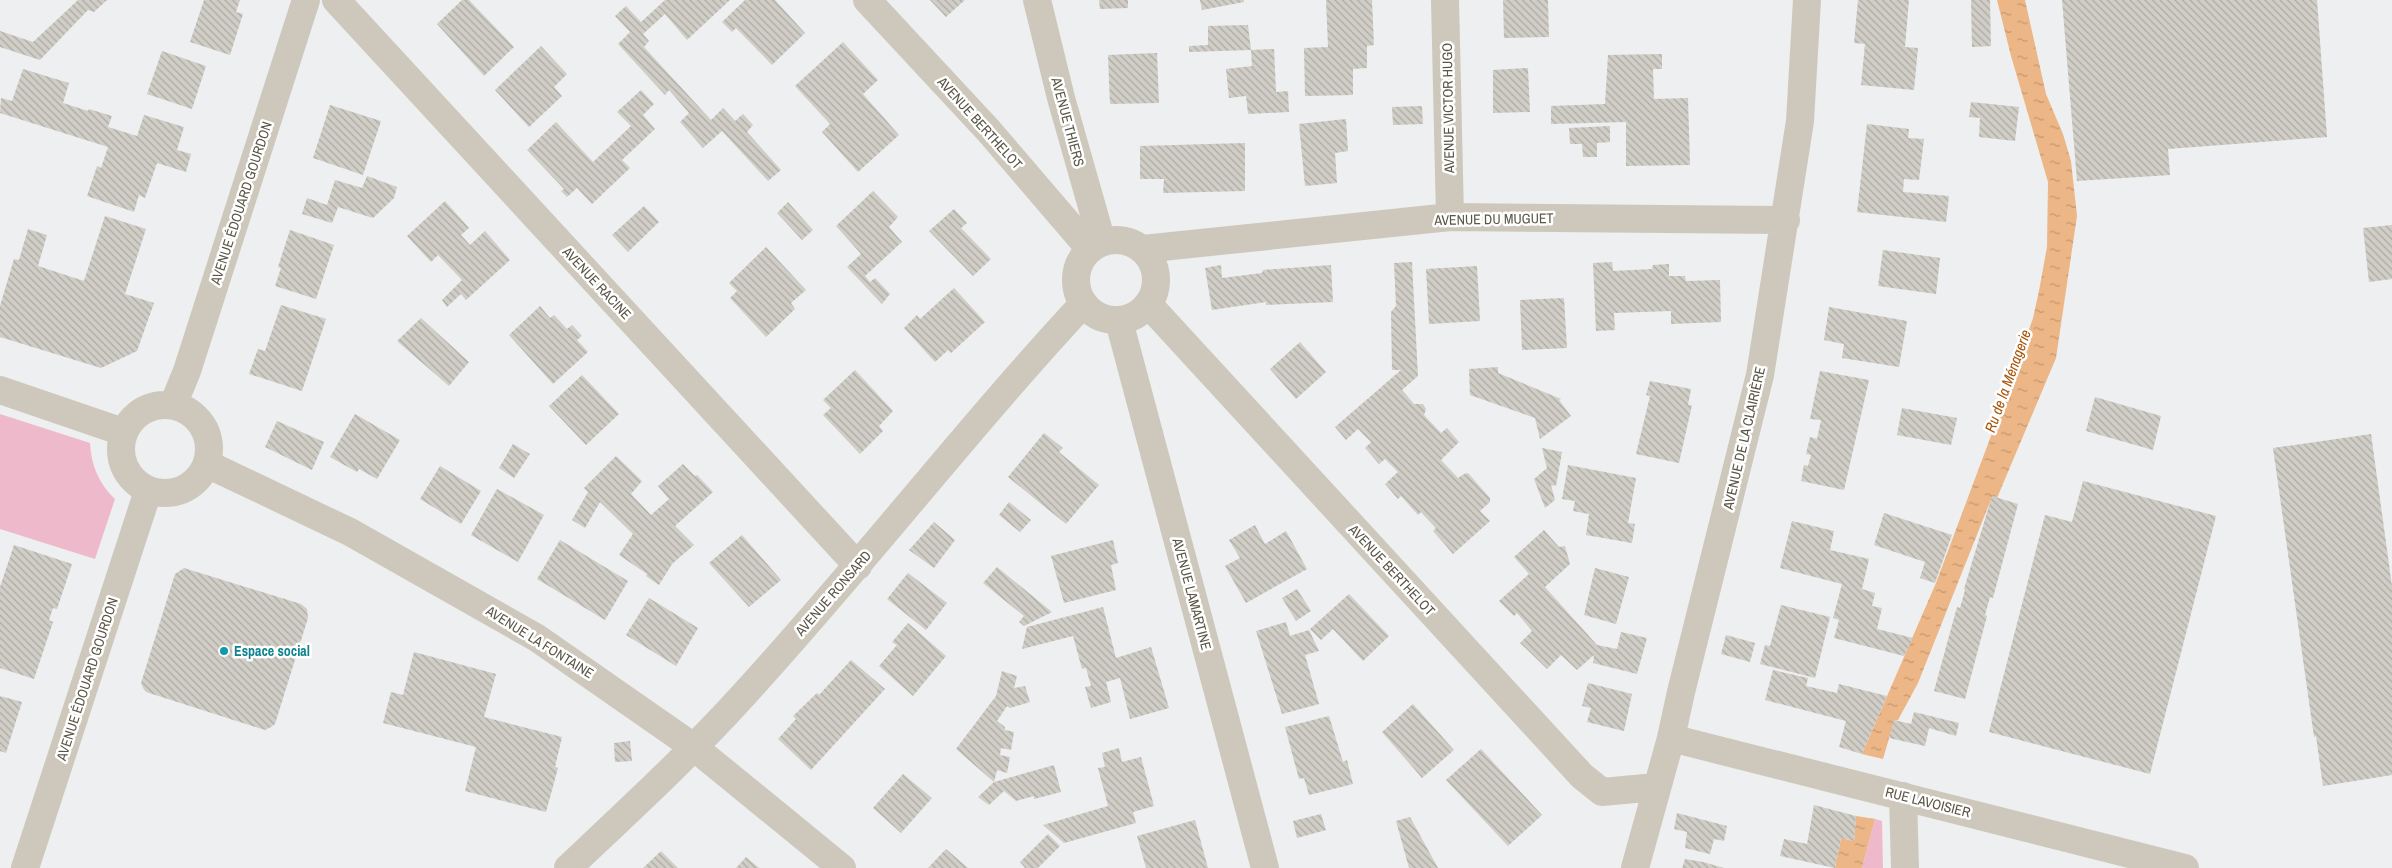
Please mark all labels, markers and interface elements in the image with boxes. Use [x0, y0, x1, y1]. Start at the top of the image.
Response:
street label: AVENUE VICTOR HUGO [1438, 43, 1458, 174]
street label: AVENUE BERTHELOT [933, 72, 1026, 173]
street label: AVENUE THIERS [1047, 75, 1089, 169]
street label: AVENUE ÉDOUARD GOURDON [206, 119, 276, 288]
street label: AVENUE DU MUGUET [1433, 209, 1554, 229]
street label: AVENUE RACINE [558, 242, 635, 323]
water label: Ru de la Ménagerie [1979, 326, 2036, 435]
street label: AVENUE DE LA CLAIRIÈRE [1719, 365, 1769, 512]
street label: AVENUE BERTHELOT [1344, 520, 1439, 619]
street label: AVENUE LAMARTINE [1168, 535, 1216, 652]
street label: AVENUE RONSARD [790, 547, 875, 640]
street label: AVENUE ÉDOUARD GOURDON [52, 595, 122, 764]
street label: AVENUE LA FONTAINE [482, 601, 597, 682]
place label: Espace social [234, 642, 310, 660]
marker: Espace social [218, 645, 230, 657]
street label: RUE LAVOISIER [1884, 783, 1972, 821]

